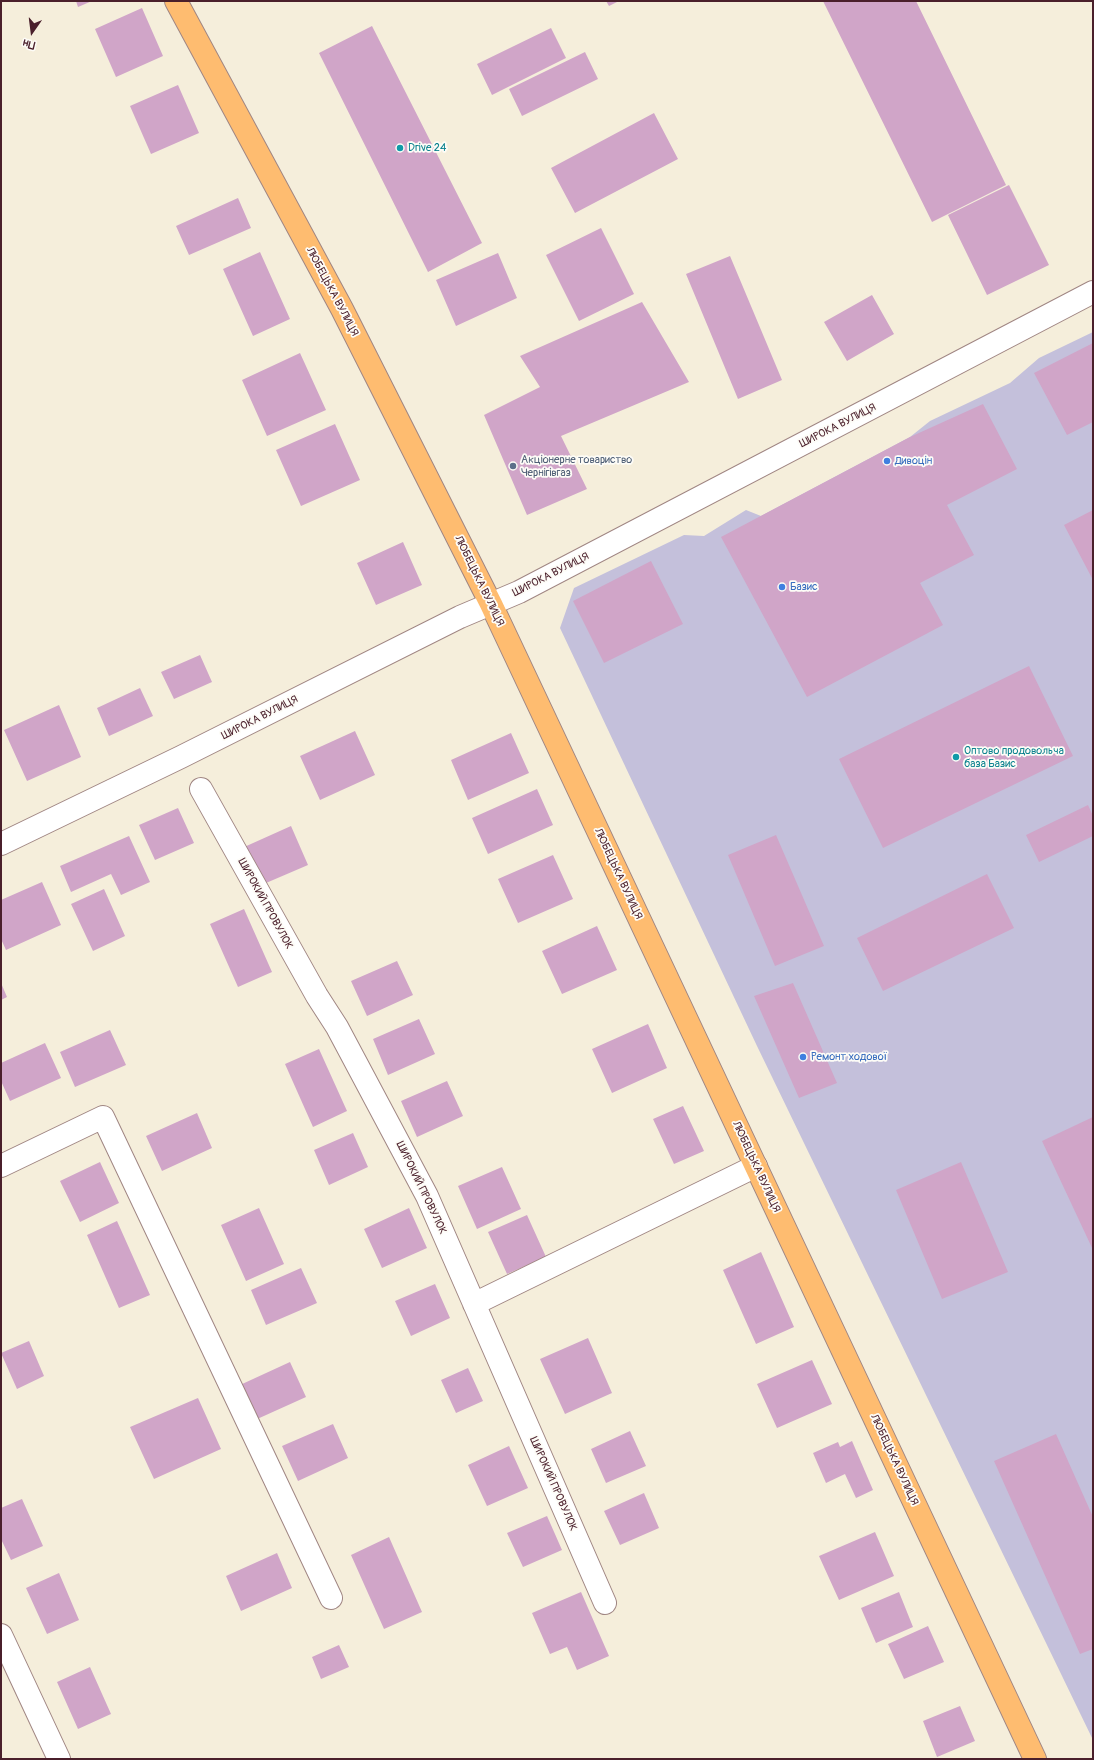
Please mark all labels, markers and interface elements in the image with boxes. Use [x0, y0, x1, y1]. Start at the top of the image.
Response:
north arrow [12, 12, 52, 52]
text: Пн [22, 36, 36, 52]
place label: Drive 24 [408, 141, 446, 155]
marker: Drive 24 [395, 143, 405, 153]
street label: ЛЮБЕЦЬКА ВУЛИЦЯ [303, 245, 361, 339]
street label: ШИРОКА ВУЛИЦЯ [798, 401, 878, 451]
place label: Акціонерне товариство Чернігівгаз [521, 453, 632, 479]
place label: Дивоцін [895, 454, 932, 468]
marker: Дивоцін [882, 456, 892, 466]
marker: Акціонерне товариство Чернігівгаз [508, 461, 518, 471]
street label: ЛЮБЕЦЬКА ВУЛИЦЯ [451, 534, 507, 628]
street label: ШИРОКА ВУЛИЦЯ [511, 550, 591, 600]
place label: Базис [790, 580, 817, 594]
marker: Базис [777, 582, 787, 592]
street label: ШИРОКА ВУЛИЦЯ [220, 693, 300, 743]
place label: Оптово продовольча база Базис [964, 744, 1064, 770]
marker: Оптово продовольча база Базис [951, 752, 961, 762]
street label: ЛЮБЕЦЬКА ВУЛИЦЯ [591, 826, 645, 922]
street label: ШИРОКИЙ ПРОВУЛОК [235, 856, 295, 952]
place label: Ремонт ходової [811, 1050, 887, 1064]
marker: Ремонт ходової [798, 1052, 808, 1062]
street label: ЛЮБЕЦЬКА ВУЛИЦЯ [729, 1119, 783, 1215]
street label: ШИРОКИЙ ПРОВУЛОК [393, 1139, 449, 1237]
street label: ЛЮБЕЦЬКА ВУЛИЦЯ [867, 1412, 921, 1508]
street label: ШИРОКИЙ ПРОВУЛОК [526, 1435, 580, 1533]

